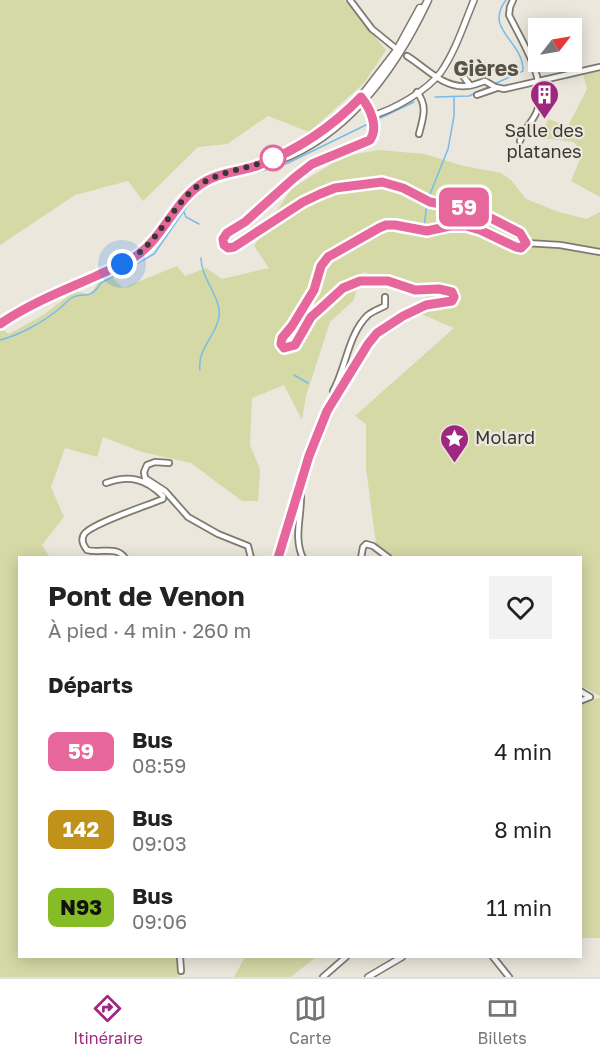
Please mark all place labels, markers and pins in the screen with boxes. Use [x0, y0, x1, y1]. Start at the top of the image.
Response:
building icon: Salle des platanes [528, 78, 560, 120]
place label: Salle des platanes [504, 119, 584, 162]
unlabelled marker [260, 145, 286, 171]
place icon: Molard [438, 422, 470, 464]
place label: Molard [475, 426, 535, 448]

